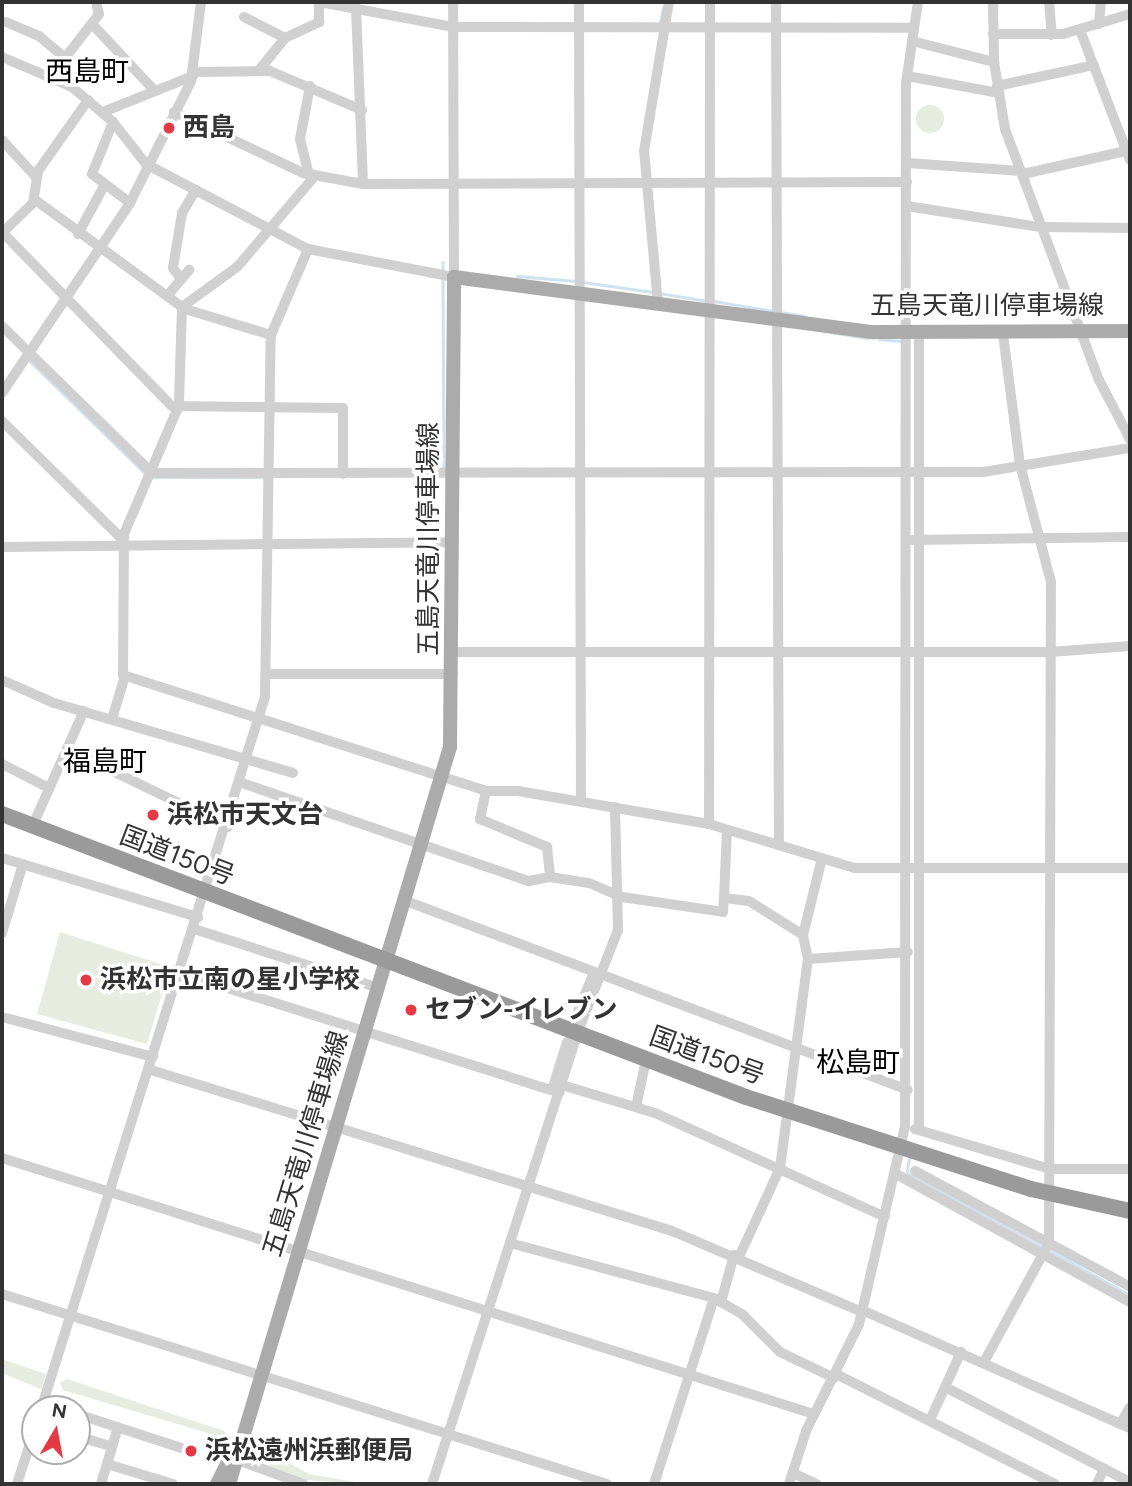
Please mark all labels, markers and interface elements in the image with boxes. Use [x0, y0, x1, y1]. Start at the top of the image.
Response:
district label: 西島町 [45, 54, 129, 88]
place label: 西島 [183, 112, 235, 144]
marker: 西島 [161, 120, 177, 136]
street label: 五島天竜川停車場線 [870, 290, 1104, 322]
street label: 五島天竜川停車場線 [413, 422, 445, 656]
district label: 福島町 [63, 744, 147, 778]
place label: 浜松市天文台 [167, 799, 323, 831]
marker: 浜松市天文台 [145, 807, 161, 823]
street label: 国道150号 [115, 820, 239, 892]
place label: 浜松市立南の星小学校 [100, 964, 360, 996]
marker: 浜松市立南の星小学校 [78, 972, 94, 988]
place label: セブン-イレブン [425, 994, 618, 1026]
marker: セブン-イレブン [403, 1002, 419, 1018]
street label: 国道150号 [645, 1021, 769, 1091]
street label: 五島天竜川停車場線 [257, 1028, 355, 1260]
district label: 松島町 [816, 1045, 900, 1079]
north arrow [21, 1395, 91, 1465]
text: N [50, 1398, 69, 1423]
place label: 浜松遠州浜郵便局 [205, 1435, 413, 1467]
marker: 浜松遠州浜郵便局 [183, 1443, 199, 1459]

